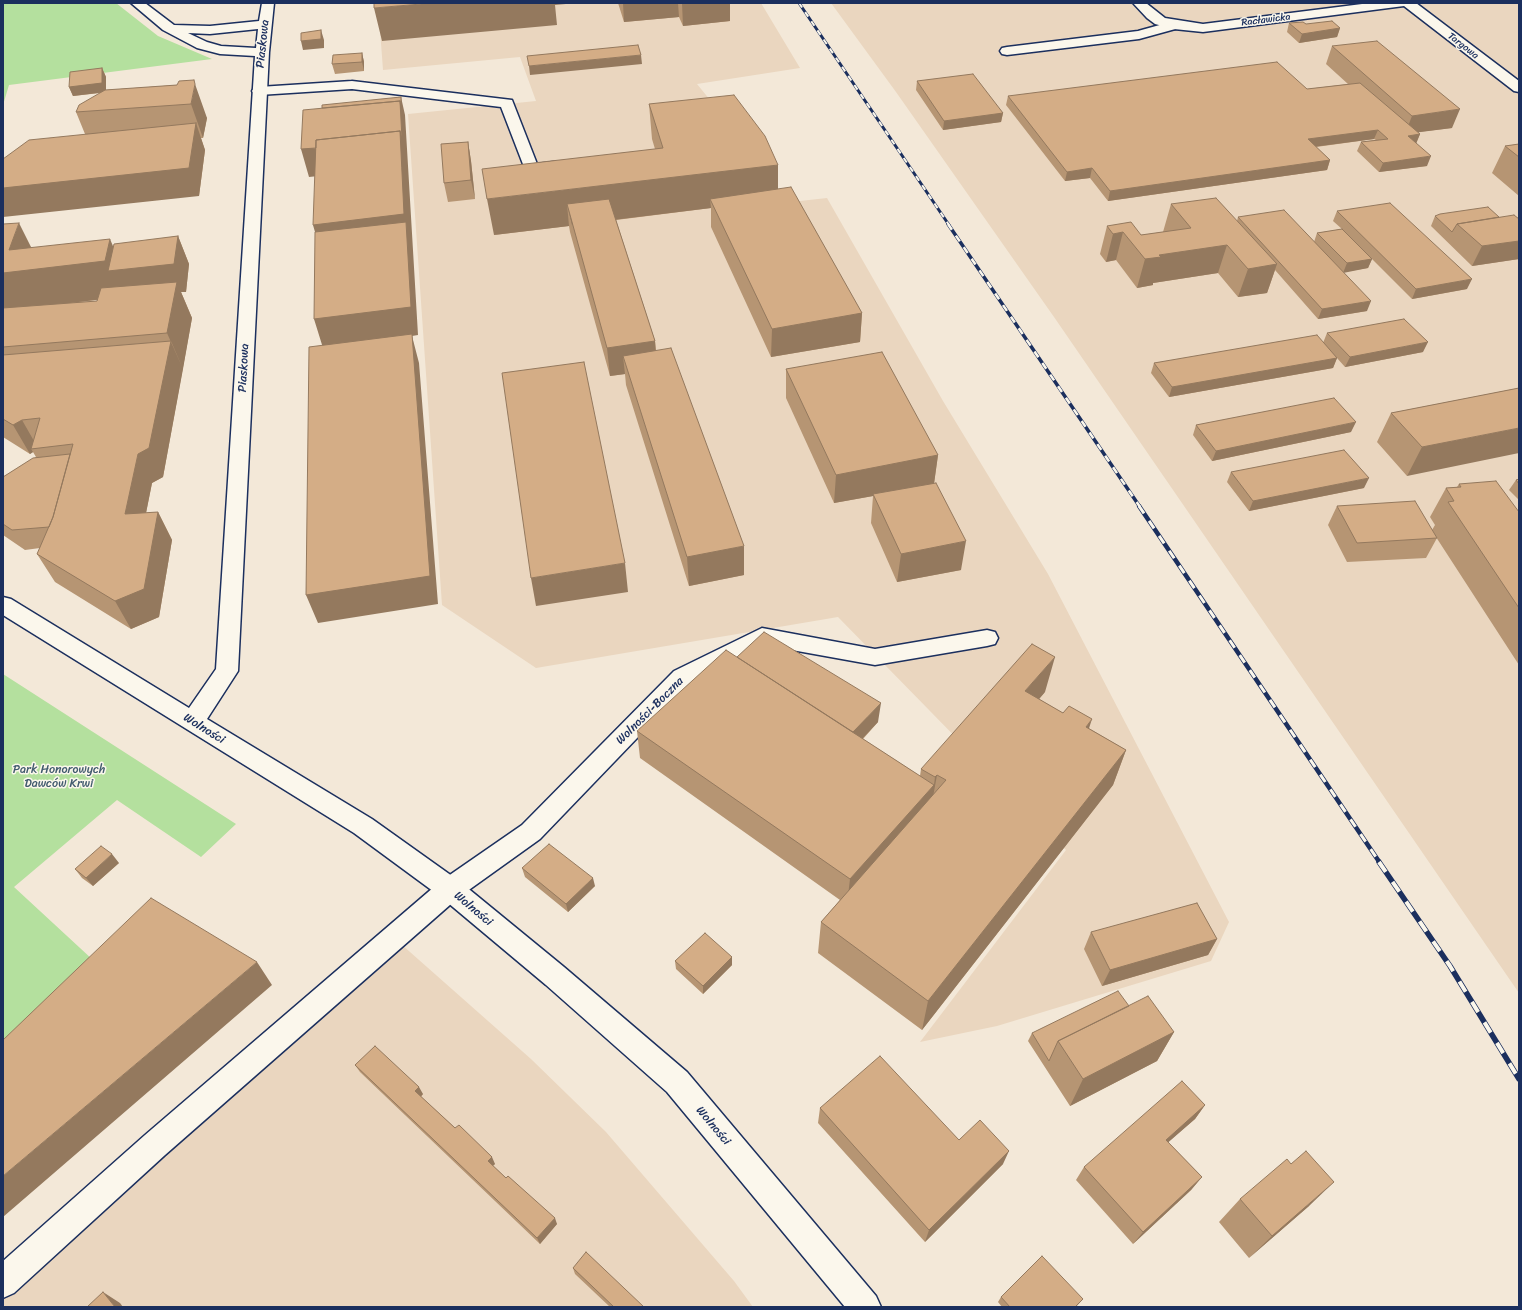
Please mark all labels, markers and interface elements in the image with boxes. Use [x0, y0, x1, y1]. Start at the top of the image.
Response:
street label: Racławicka [1241, 11, 1291, 29]
street label: Piaskowa [253, 19, 273, 69]
street label: Targowa [1445, 30, 1481, 62]
street label: Piaskowa [236, 343, 252, 393]
street label: Wolności-Boczna [613, 674, 687, 748]
street label: Wolności [181, 711, 227, 747]
park label: Park Honorowych Dawców Krwi [13, 763, 105, 791]
street label: Wolności [451, 889, 495, 929]
street label: Wolności [693, 1104, 733, 1148]

